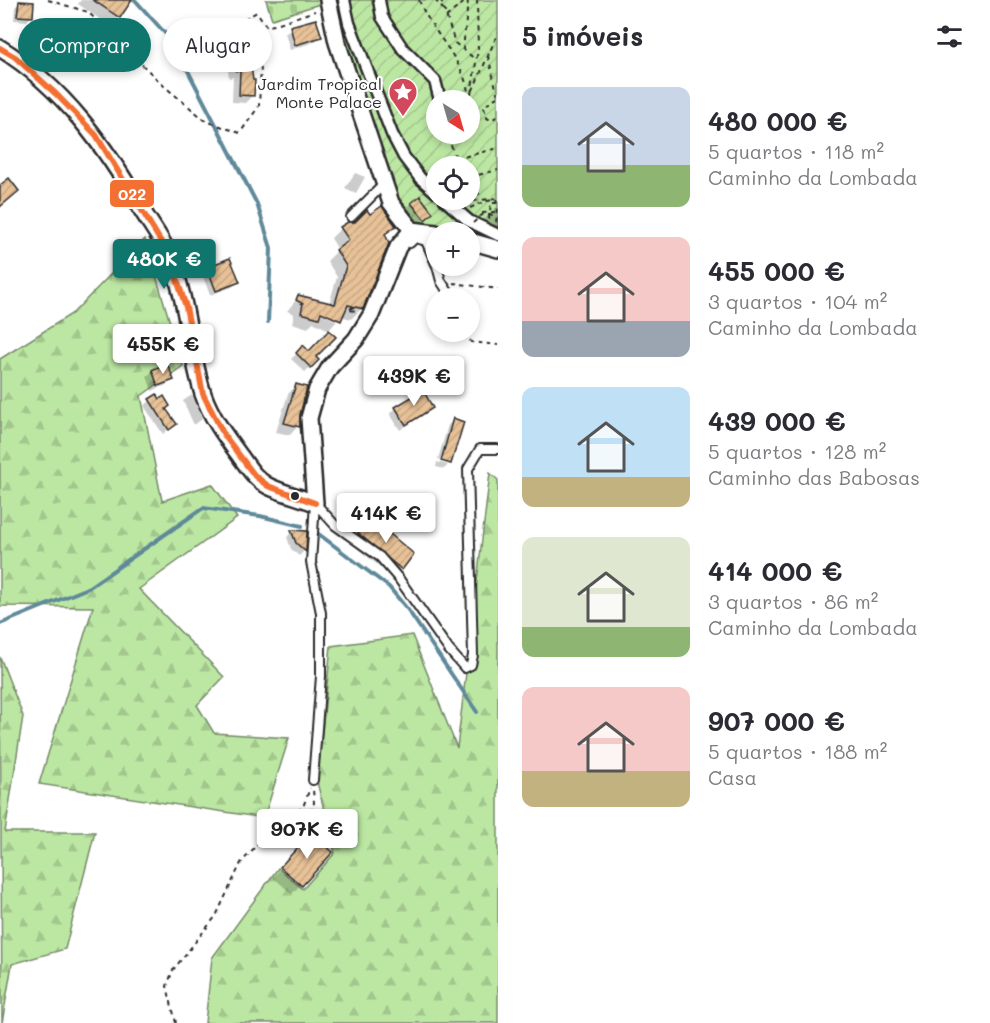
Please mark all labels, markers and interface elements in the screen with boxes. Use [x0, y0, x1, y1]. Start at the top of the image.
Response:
chip: Comprar [18, 18, 151, 72]
chip: Alugar [163, 18, 272, 72]
text: 5 imóveis [522, 19, 643, 53]
icon: filters [933, 20, 966, 53]
place label: Jardim Tropical Monte Palace [258, 73, 382, 112]
place icon: Jardim Tropical Monte Palace [387, 76, 419, 118]
north arrow [426, 90, 480, 144]
map controls [426, 90, 480, 342]
text: 480 000 € [708, 104, 847, 138]
icon: home [570, 111, 642, 183]
text: 5 quartos · 118 m² [708, 138, 884, 164]
button: locate [426, 156, 480, 210]
text: Caminho da Lombada [708, 164, 918, 190]
line badge: 022 [109, 179, 155, 208]
text: 022 [118, 183, 146, 204]
button: + [426, 222, 480, 276]
pin: 480K € [115, 239, 213, 290]
text: 480K € [127, 245, 201, 271]
text: 455 000 € [708, 254, 845, 288]
icon: home [570, 261, 642, 333]
button: − [426, 288, 480, 342]
text: 3 quartos · 104 m² [708, 288, 887, 314]
text: Caminho da Lombada [708, 314, 918, 340]
pin: 455K € [114, 324, 212, 375]
text: 455K € [127, 330, 199, 356]
pin: 439K € [365, 356, 463, 407]
text: 439K € [377, 362, 451, 388]
text: 439 000 € [708, 404, 846, 438]
icon: home [570, 411, 642, 483]
text: 5 quartos · 128 m² [708, 438, 886, 464]
text: Caminho das Babosas [708, 464, 920, 490]
unlabelled marker [289, 490, 301, 502]
pin: 414K € [337, 493, 435, 544]
text: 414K € [351, 499, 421, 525]
text: 414 000 € [708, 554, 842, 588]
icon: home [570, 561, 642, 633]
text: 3 quartos · 86 m² [708, 588, 878, 614]
text: Caminho da Lombada [708, 614, 918, 640]
text: 907 000 € [708, 704, 845, 738]
icon: home [570, 711, 642, 783]
text: 5 quartos · 188 m² [708, 738, 887, 764]
text: Casa [708, 764, 757, 790]
pin: 907K € [258, 809, 356, 860]
text: 907K € [271, 815, 343, 841]

